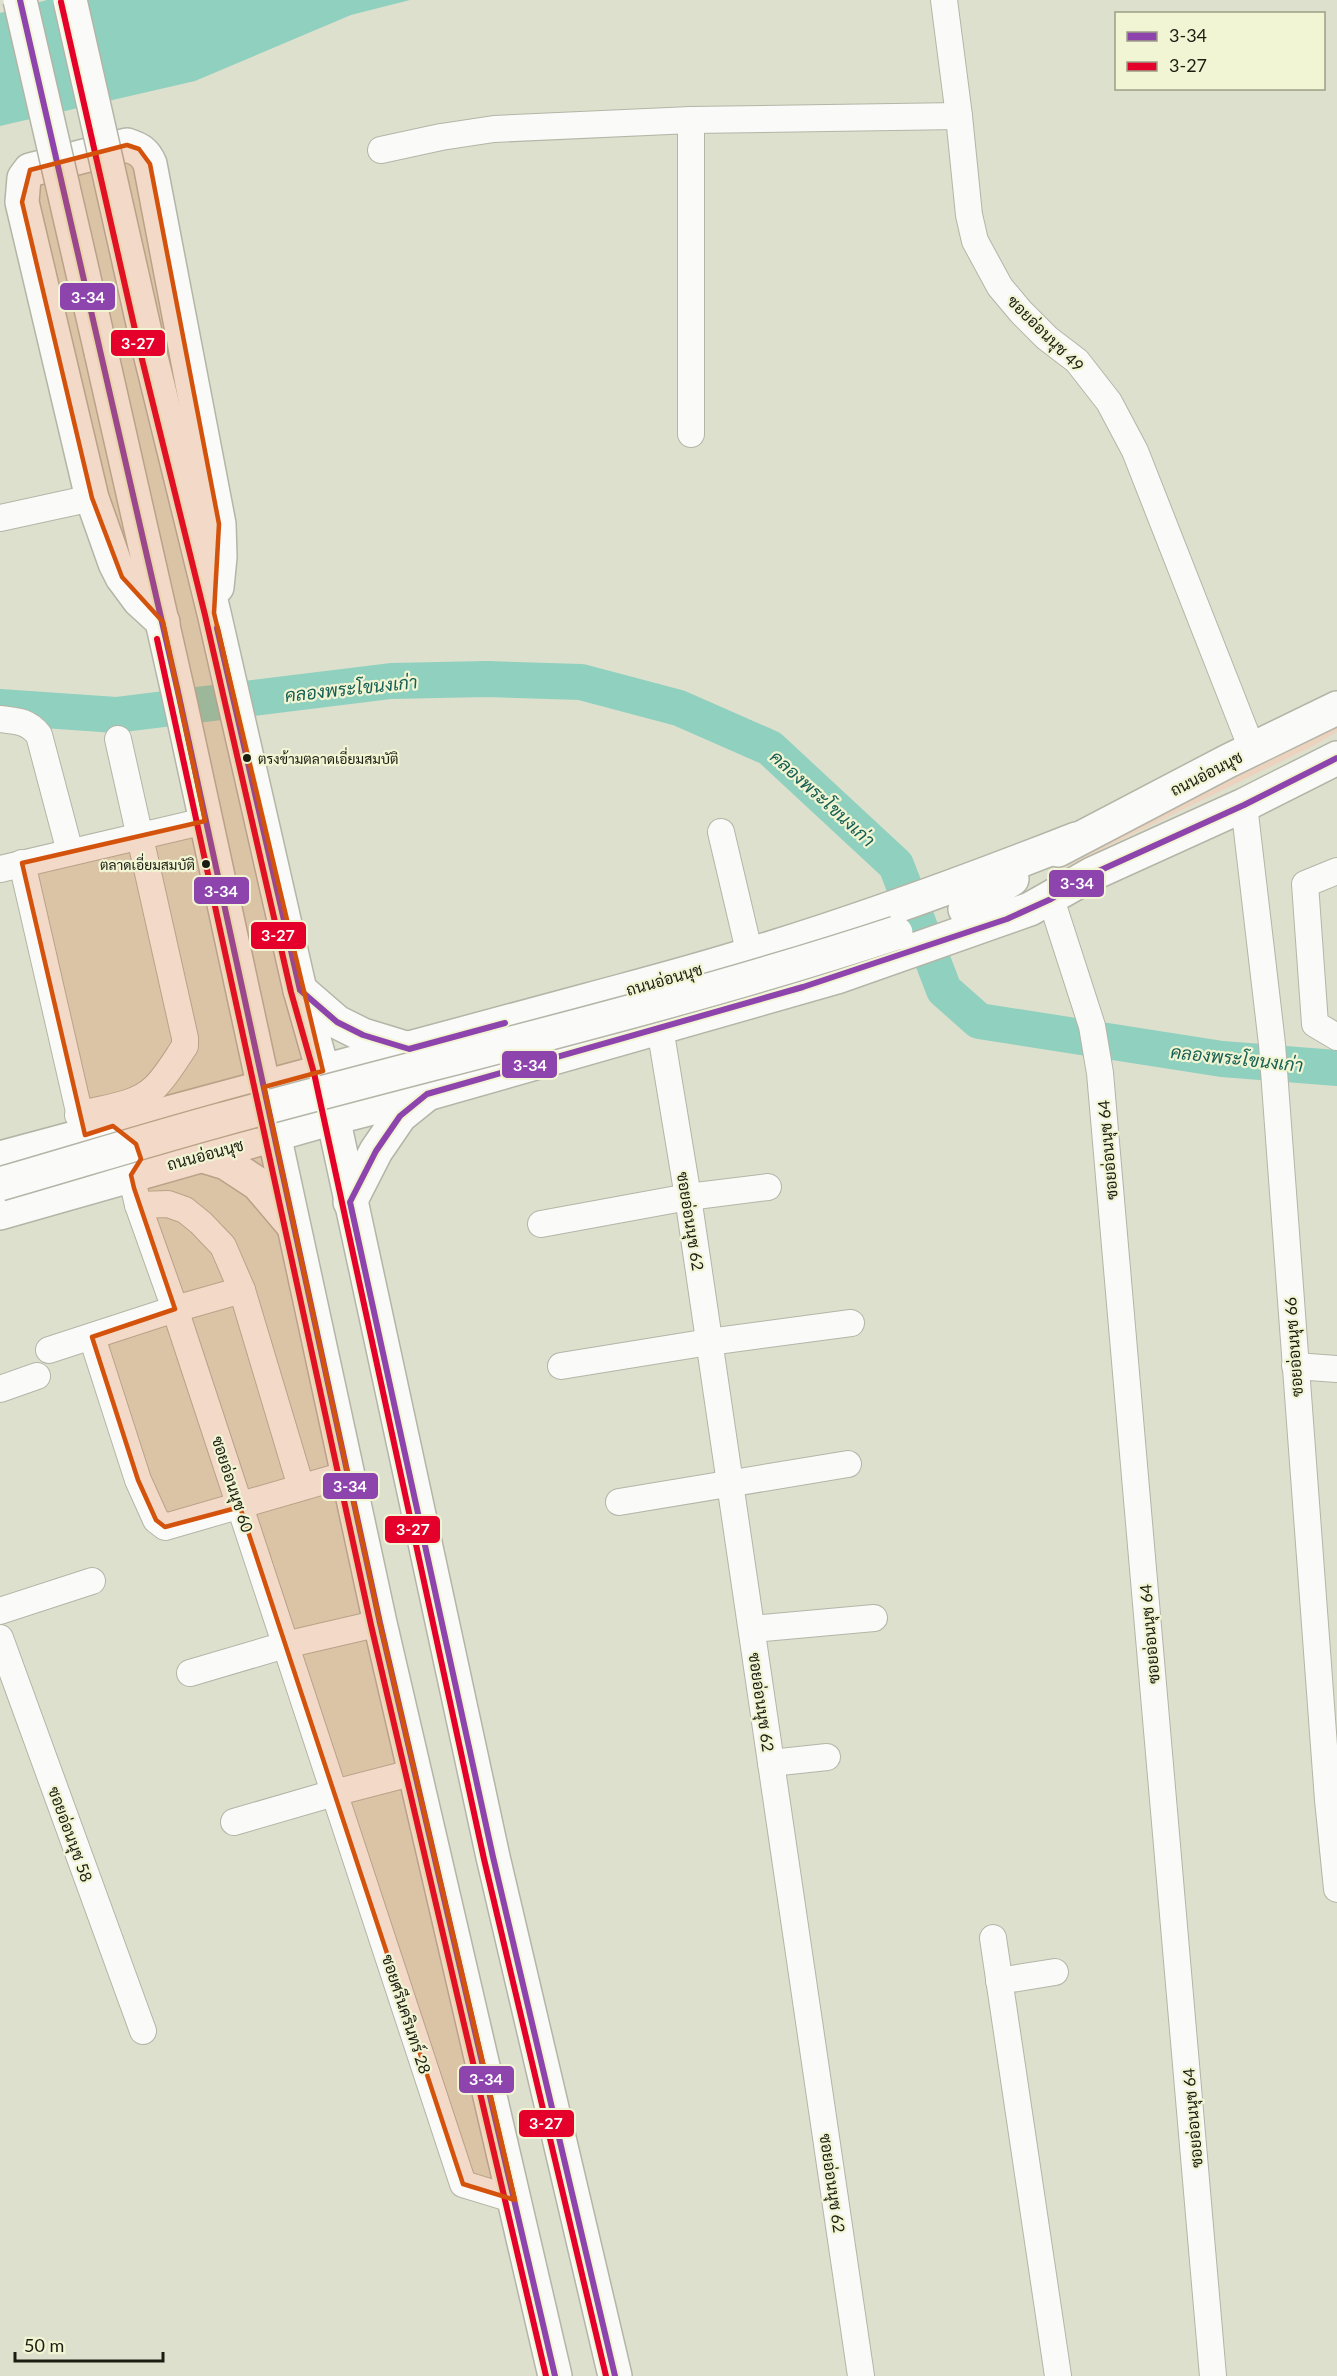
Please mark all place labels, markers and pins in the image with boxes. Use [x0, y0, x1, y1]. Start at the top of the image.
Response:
place label: ตรงข้ามตลาดเอี่ยมสมบัติ [258, 747, 398, 767]
marker: ตรงข้ามตลาดเอี่ยมสมบัติ [241, 752, 253, 764]
place label: ตลาดเอี่ยมสมบัติ [100, 853, 195, 873]
marker: ตลาดเอี่ยมสมบัติ [200, 858, 212, 870]

